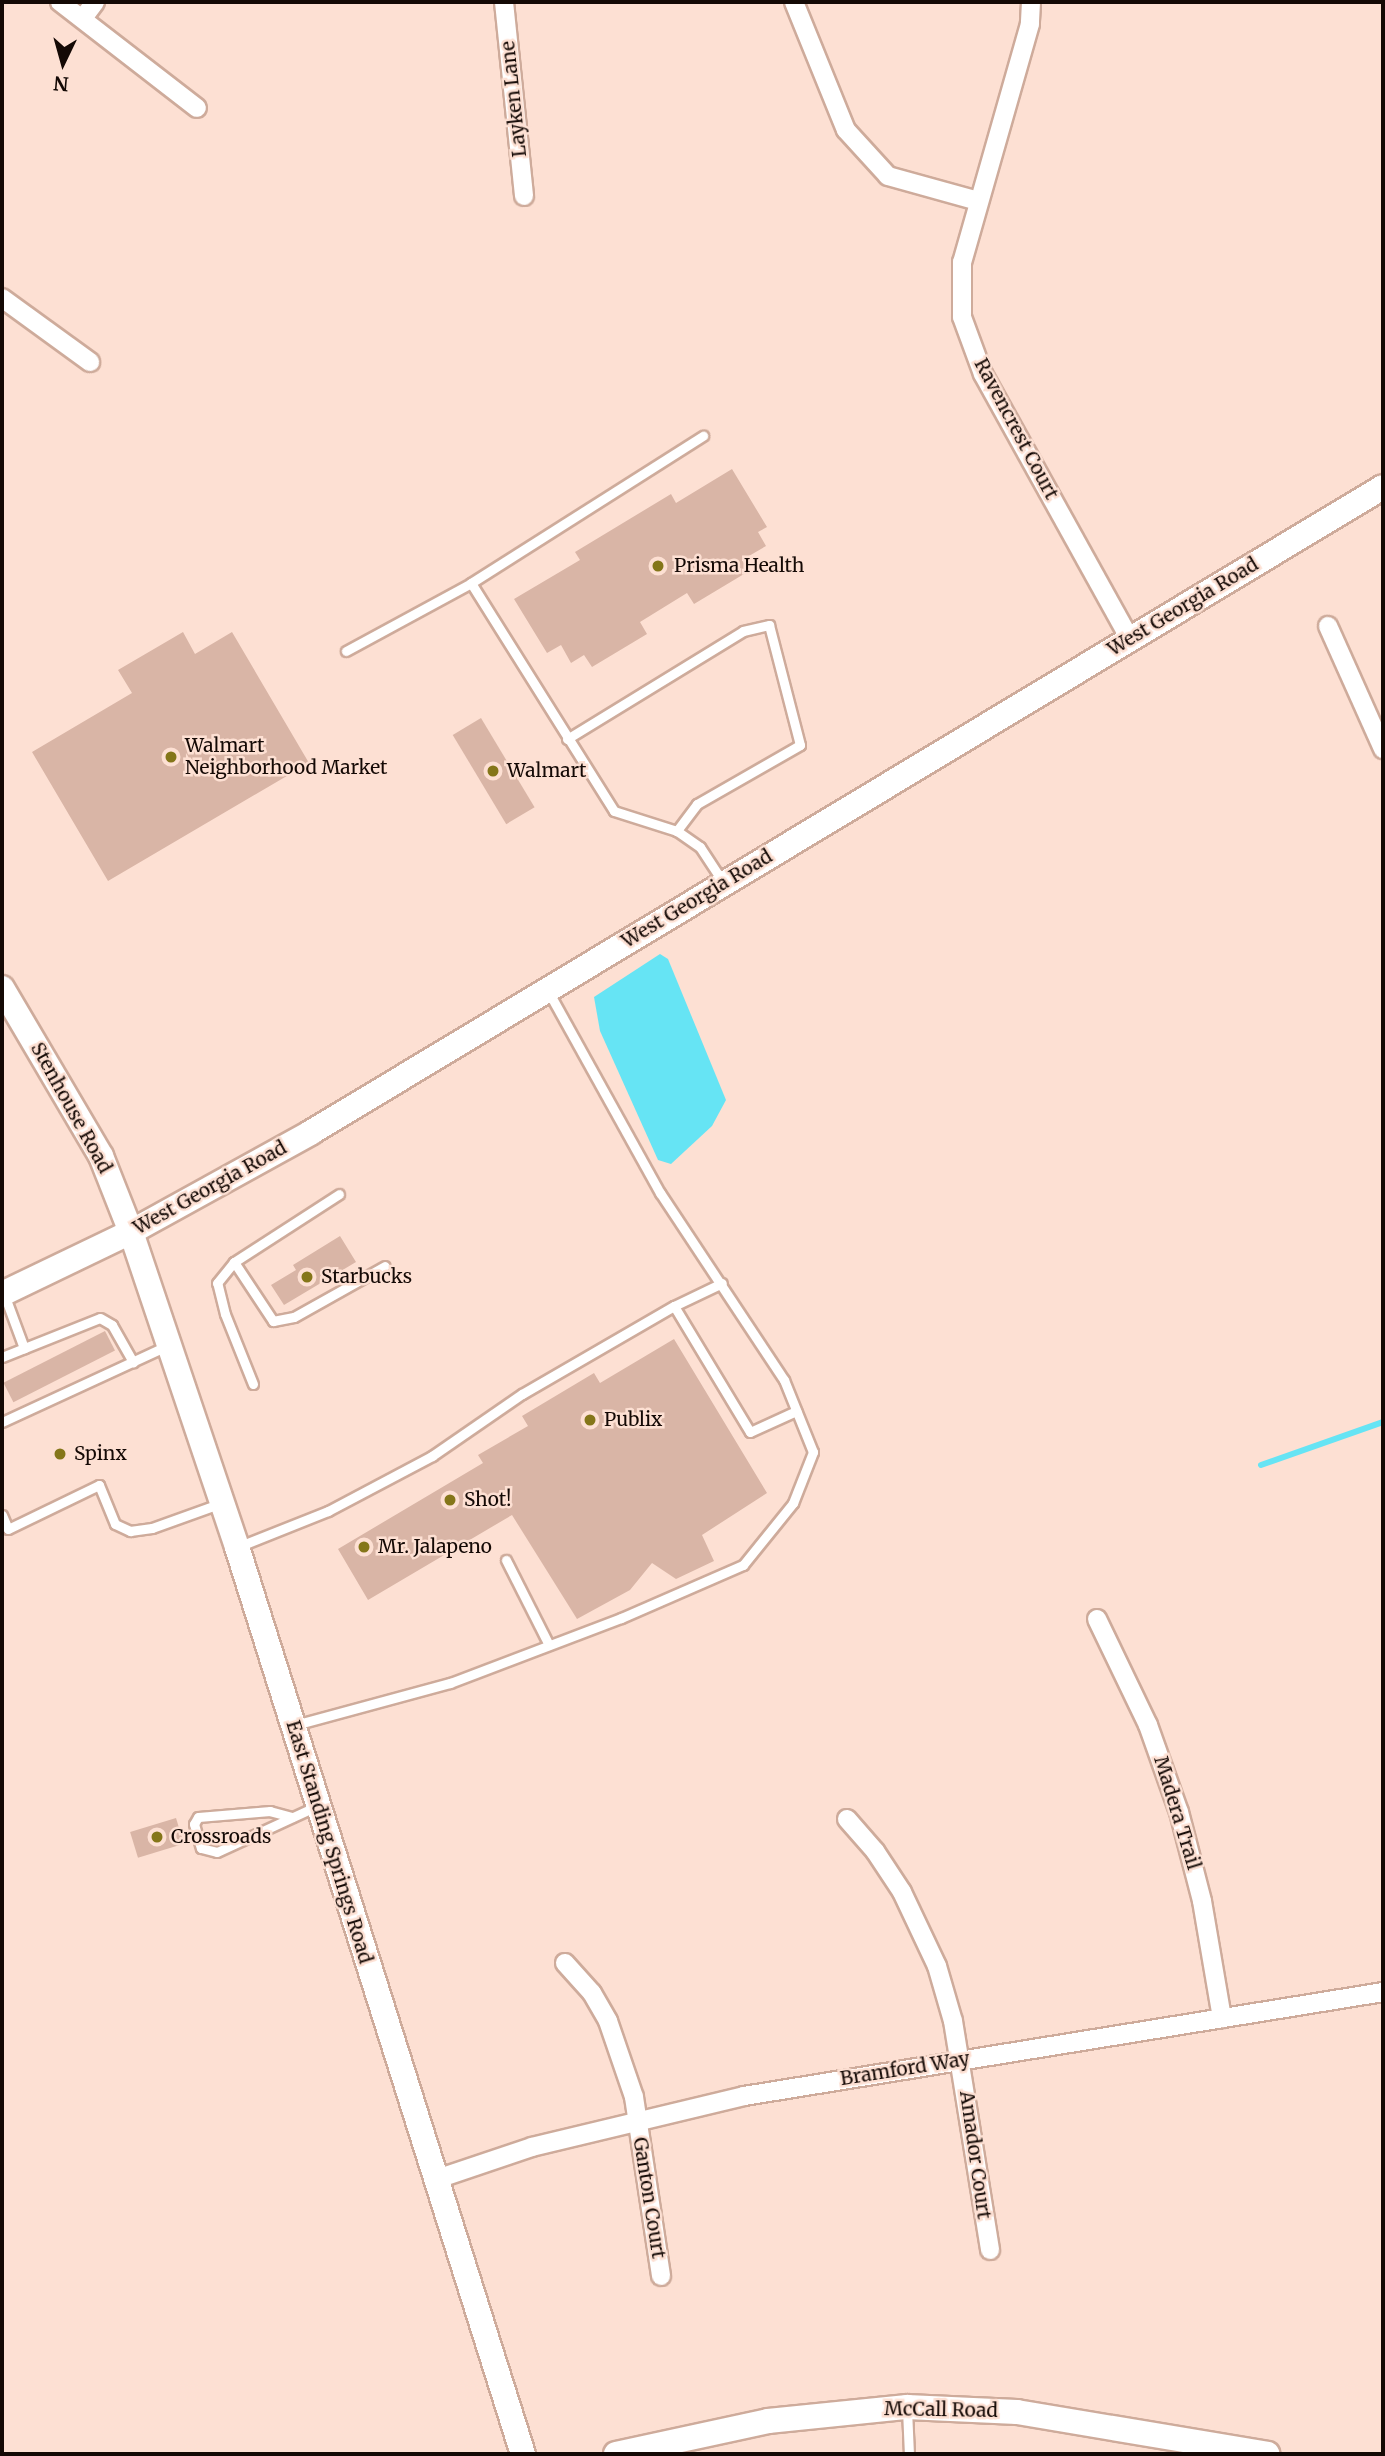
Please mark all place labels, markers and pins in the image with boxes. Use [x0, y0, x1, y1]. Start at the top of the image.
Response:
place label: Prisma Health [674, 555, 804, 577]
marker: Prisma Health [648, 556, 668, 576]
place label: Walmart Neighborhood Market [185, 735, 388, 779]
marker: Walmart Neighborhood Market [163, 749, 179, 765]
place label: Walmart [507, 760, 586, 782]
marker: Walmart [485, 763, 501, 779]
place label: Starbucks [321, 1266, 412, 1288]
marker: Starbucks [299, 1269, 315, 1285]
place label: Publix [604, 1409, 662, 1431]
marker: Publix [582, 1412, 598, 1428]
place label: Spinx [74, 1443, 127, 1465]
marker: Spinx [52, 1446, 68, 1462]
place label: Shot! [464, 1489, 512, 1511]
marker: Shot! [442, 1492, 458, 1508]
place label: Mr. Jalapeno [378, 1536, 492, 1558]
marker: Mr. Jalapeno [356, 1539, 372, 1555]
place label: Crossroads [171, 1826, 271, 1848]
marker: Crossroads [149, 1829, 165, 1845]

